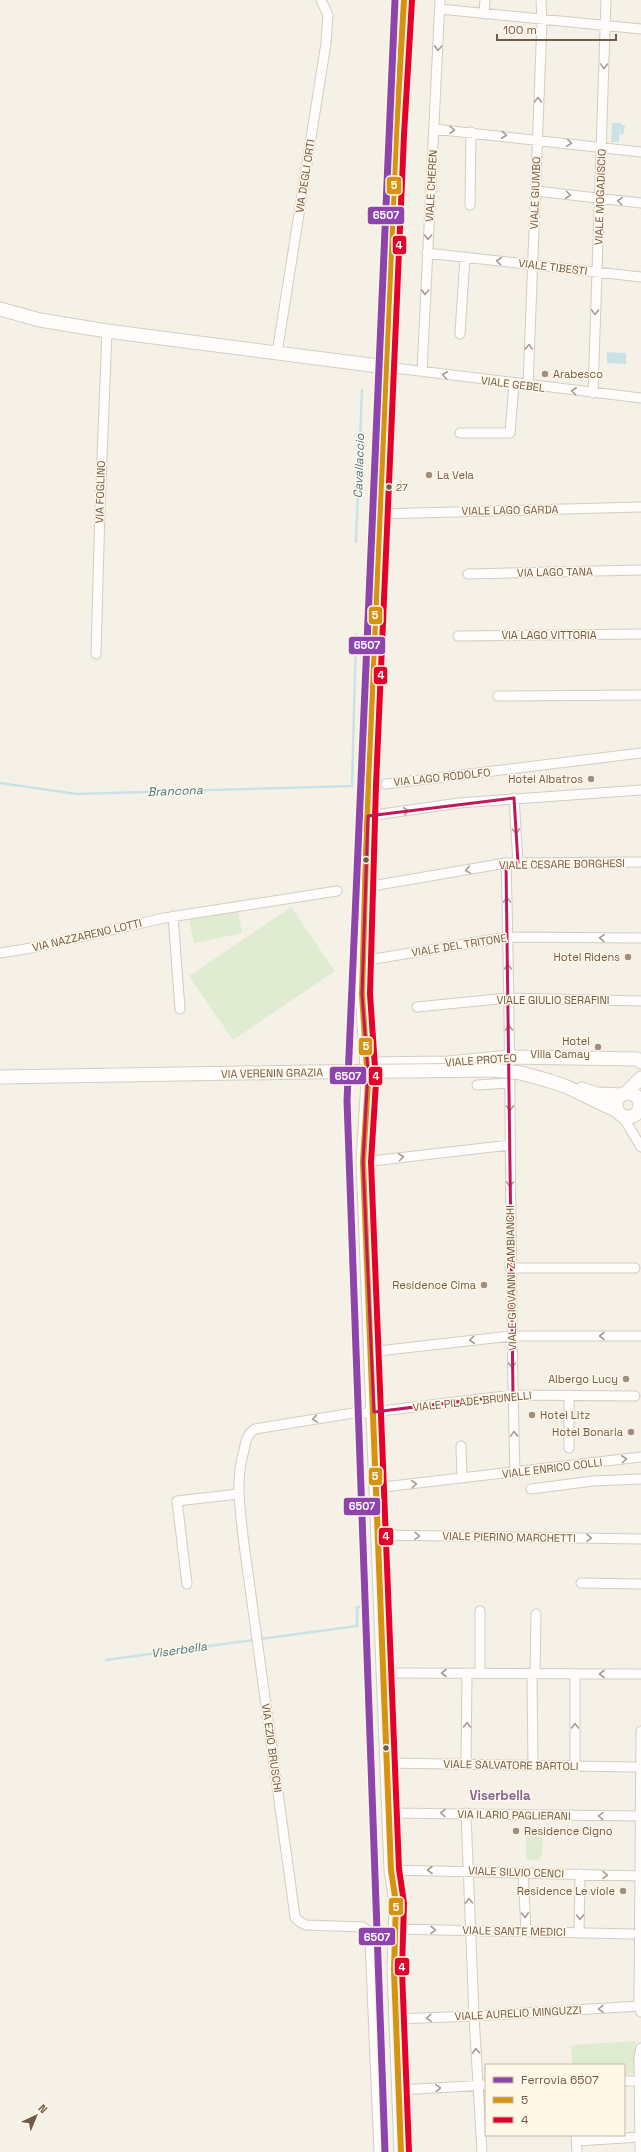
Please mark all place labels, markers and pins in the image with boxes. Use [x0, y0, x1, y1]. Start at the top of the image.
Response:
place label: Arabesco [553, 367, 603, 381]
marker: Arabesco [540, 369, 550, 379]
place label: La Vela [437, 468, 475, 482]
marker: La Vela [424, 470, 434, 480]
place label: 27 [396, 481, 408, 494]
marker: 27 [384, 482, 394, 492]
place label: Hotel Albatros [508, 772, 583, 786]
marker: Hotel Albatros [586, 774, 596, 784]
unlabelled marker [361, 855, 371, 865]
place label: Hotel Ridens [554, 950, 620, 964]
marker: Hotel Ridens [623, 952, 633, 962]
place label: Hotel Villa Camay [530, 1034, 590, 1061]
marker: Hotel Villa Camay [593, 1042, 603, 1052]
place label: Residence Cima [392, 1278, 477, 1292]
marker: Residence Cima [479, 1280, 489, 1290]
place label: Albergo Lucy [548, 1372, 618, 1386]
marker: Albergo Lucy [621, 1374, 631, 1384]
place label: Hotel Litz [540, 1408, 590, 1422]
marker: Hotel Litz [527, 1410, 537, 1420]
place label: Hotel Bonaria [552, 1425, 624, 1439]
marker: Hotel Bonaria [626, 1427, 636, 1437]
unlabelled marker [381, 1743, 391, 1753]
place label: Residence Cigno [524, 1824, 613, 1838]
marker: Residence Cigno [511, 1826, 521, 1836]
place label: Residence Le viole [517, 1884, 615, 1898]
marker: Residence Le viole [618, 1886, 628, 1896]

